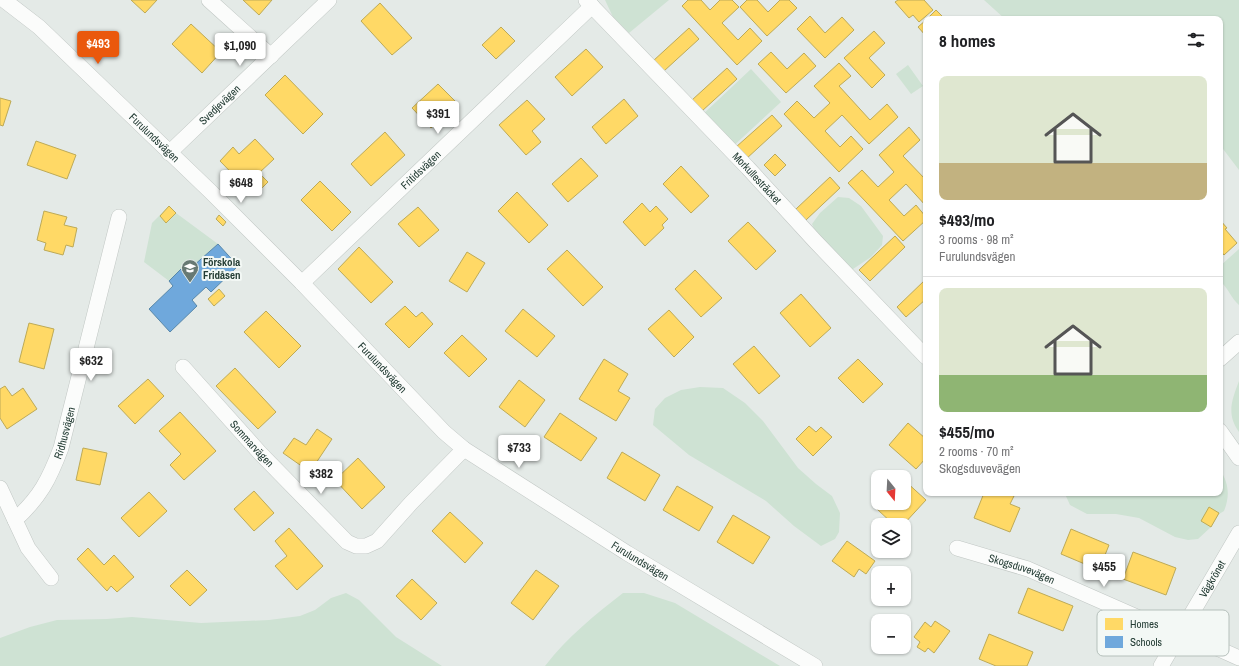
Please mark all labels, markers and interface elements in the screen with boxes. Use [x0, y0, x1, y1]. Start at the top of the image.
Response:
text: 8 homes [939, 29, 996, 52]
icon: filters [1185, 29, 1207, 51]
pin: $493 [74, 31, 122, 65]
pin: $1,090 [207, 33, 273, 67]
text: $493 [86, 35, 110, 52]
text: $1,090 [224, 37, 256, 54]
street label: Svedjevägen [196, 81, 243, 128]
pin: $391 [414, 101, 462, 135]
icon: home [1037, 102, 1109, 174]
text: $391 [426, 105, 450, 122]
street label: Furulundsvägen [126, 110, 183, 165]
street label: Fritidsvägen [398, 147, 444, 192]
street label: Morkullesträcket [730, 149, 785, 207]
pin: $648 [217, 170, 265, 204]
text: $648 [229, 174, 253, 191]
text: $493/mo [939, 208, 995, 231]
text: 3 rooms · 98 m² [939, 231, 1014, 248]
text: Furulundsvägen [939, 248, 1015, 265]
place label: Förskola Fridåsen [203, 255, 241, 282]
school or university icon: Förskola Fridåsen [180, 258, 200, 283]
icon: home [1037, 314, 1109, 386]
street label: Furulundsvägen [355, 339, 410, 396]
pin: $632 [67, 348, 115, 382]
text: $632 [79, 352, 103, 369]
street label: Ridhusvägen [50, 405, 78, 461]
street label: Sommarvägen [227, 417, 277, 470]
text: $455/mo [939, 420, 995, 443]
pin: $733 [495, 435, 543, 469]
text: $733 [507, 439, 531, 456]
text: 2 rooms · 70 m² [939, 443, 1014, 460]
text: Skogsduvevägen [939, 460, 1021, 477]
pin: $382 [297, 461, 345, 495]
text: $382 [309, 465, 333, 482]
north arrow [871, 470, 911, 510]
map controls [871, 470, 911, 654]
button: layers [871, 518, 911, 558]
street label: Furulundsvägen [609, 538, 672, 584]
street label: Skogsduvevägen [987, 551, 1057, 587]
pin: $455 [1080, 554, 1128, 588]
street label: Vägkrönet [1196, 557, 1229, 600]
text: $455 [1092, 558, 1116, 575]
button: + [871, 566, 911, 606]
legend [1097, 610, 1229, 656]
button: − [871, 614, 911, 654]
text: Homes [1130, 617, 1159, 631]
text: Schools [1130, 635, 1163, 649]

